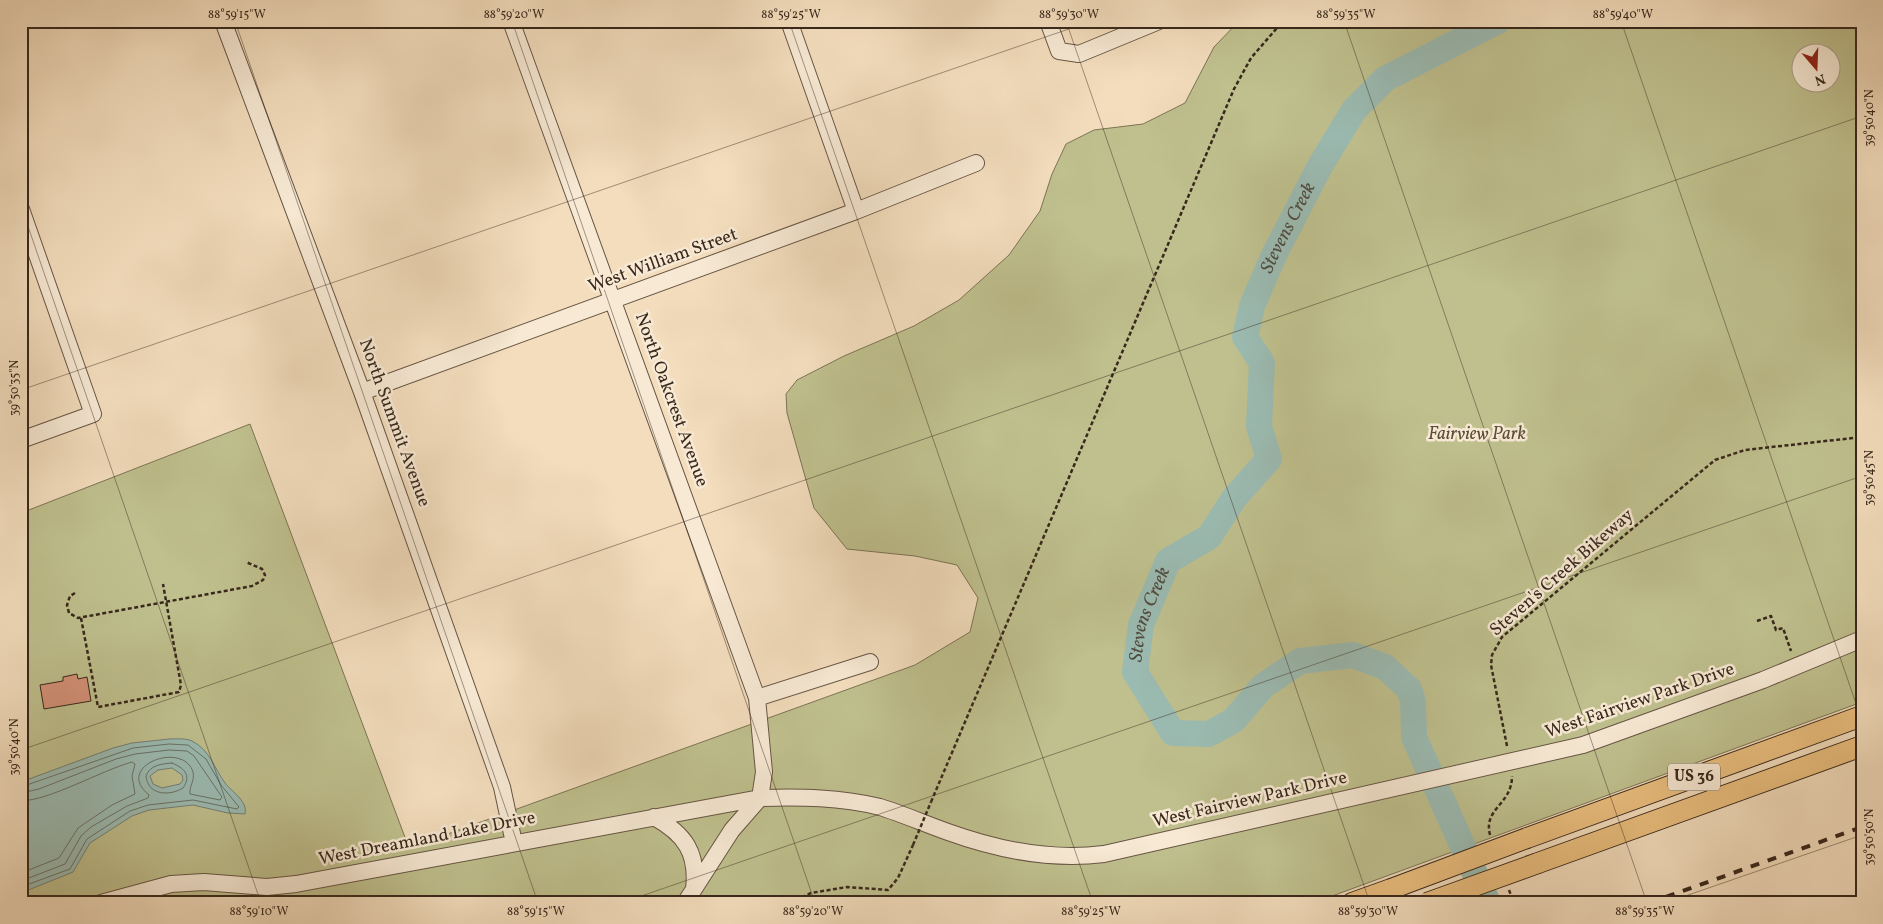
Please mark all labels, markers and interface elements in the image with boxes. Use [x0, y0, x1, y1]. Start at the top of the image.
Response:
text: 88°59'15"W [208, 7, 266, 23]
text: 88°59'20"W [484, 7, 544, 23]
text: 88°59'25"W [761, 7, 821, 23]
text: 88°59'30"W [1039, 7, 1099, 23]
text: 88°59'35"W [1316, 7, 1376, 23]
text: 88°59'40"W [1593, 7, 1653, 23]
north arrow [1790, 42, 1840, 92]
text: N [1812, 68, 1828, 90]
text: 39°50'40"N [1862, 89, 1878, 147]
water label: Stevens Creek [1255, 178, 1322, 277]
street label: West William Street [585, 222, 741, 300]
street label: North Oakcrest Avenue [628, 310, 714, 490]
street label: North Summit Avenue [352, 335, 436, 511]
text: 39°50'35"N [7, 360, 23, 416]
park label: Fairview Park [1428, 422, 1526, 447]
text: 39°50'45"N [1862, 450, 1878, 506]
street label: Steven's Creek Bikeway [1485, 503, 1640, 643]
water label: Stevens Creek [1123, 563, 1177, 664]
street label: West Fairview Park Drive [1542, 657, 1738, 745]
text: 39°50'40"N [7, 718, 23, 776]
road number: US 36 [1668, 764, 1720, 790]
street label: West Fairview Park Drive [1150, 765, 1350, 835]
street label: West Dreamland Lake Drive [316, 806, 538, 872]
text: 39°50'50"N [1862, 809, 1878, 865]
text: 88°59'10"W [230, 904, 288, 920]
text: 88°59'15"W [507, 904, 565, 920]
text: 88°59'20"W [783, 904, 843, 920]
text: 88°59'25"W [1061, 904, 1121, 920]
text: 88°59'30"W [1338, 904, 1398, 920]
text: 88°59'35"W [1615, 904, 1675, 920]

